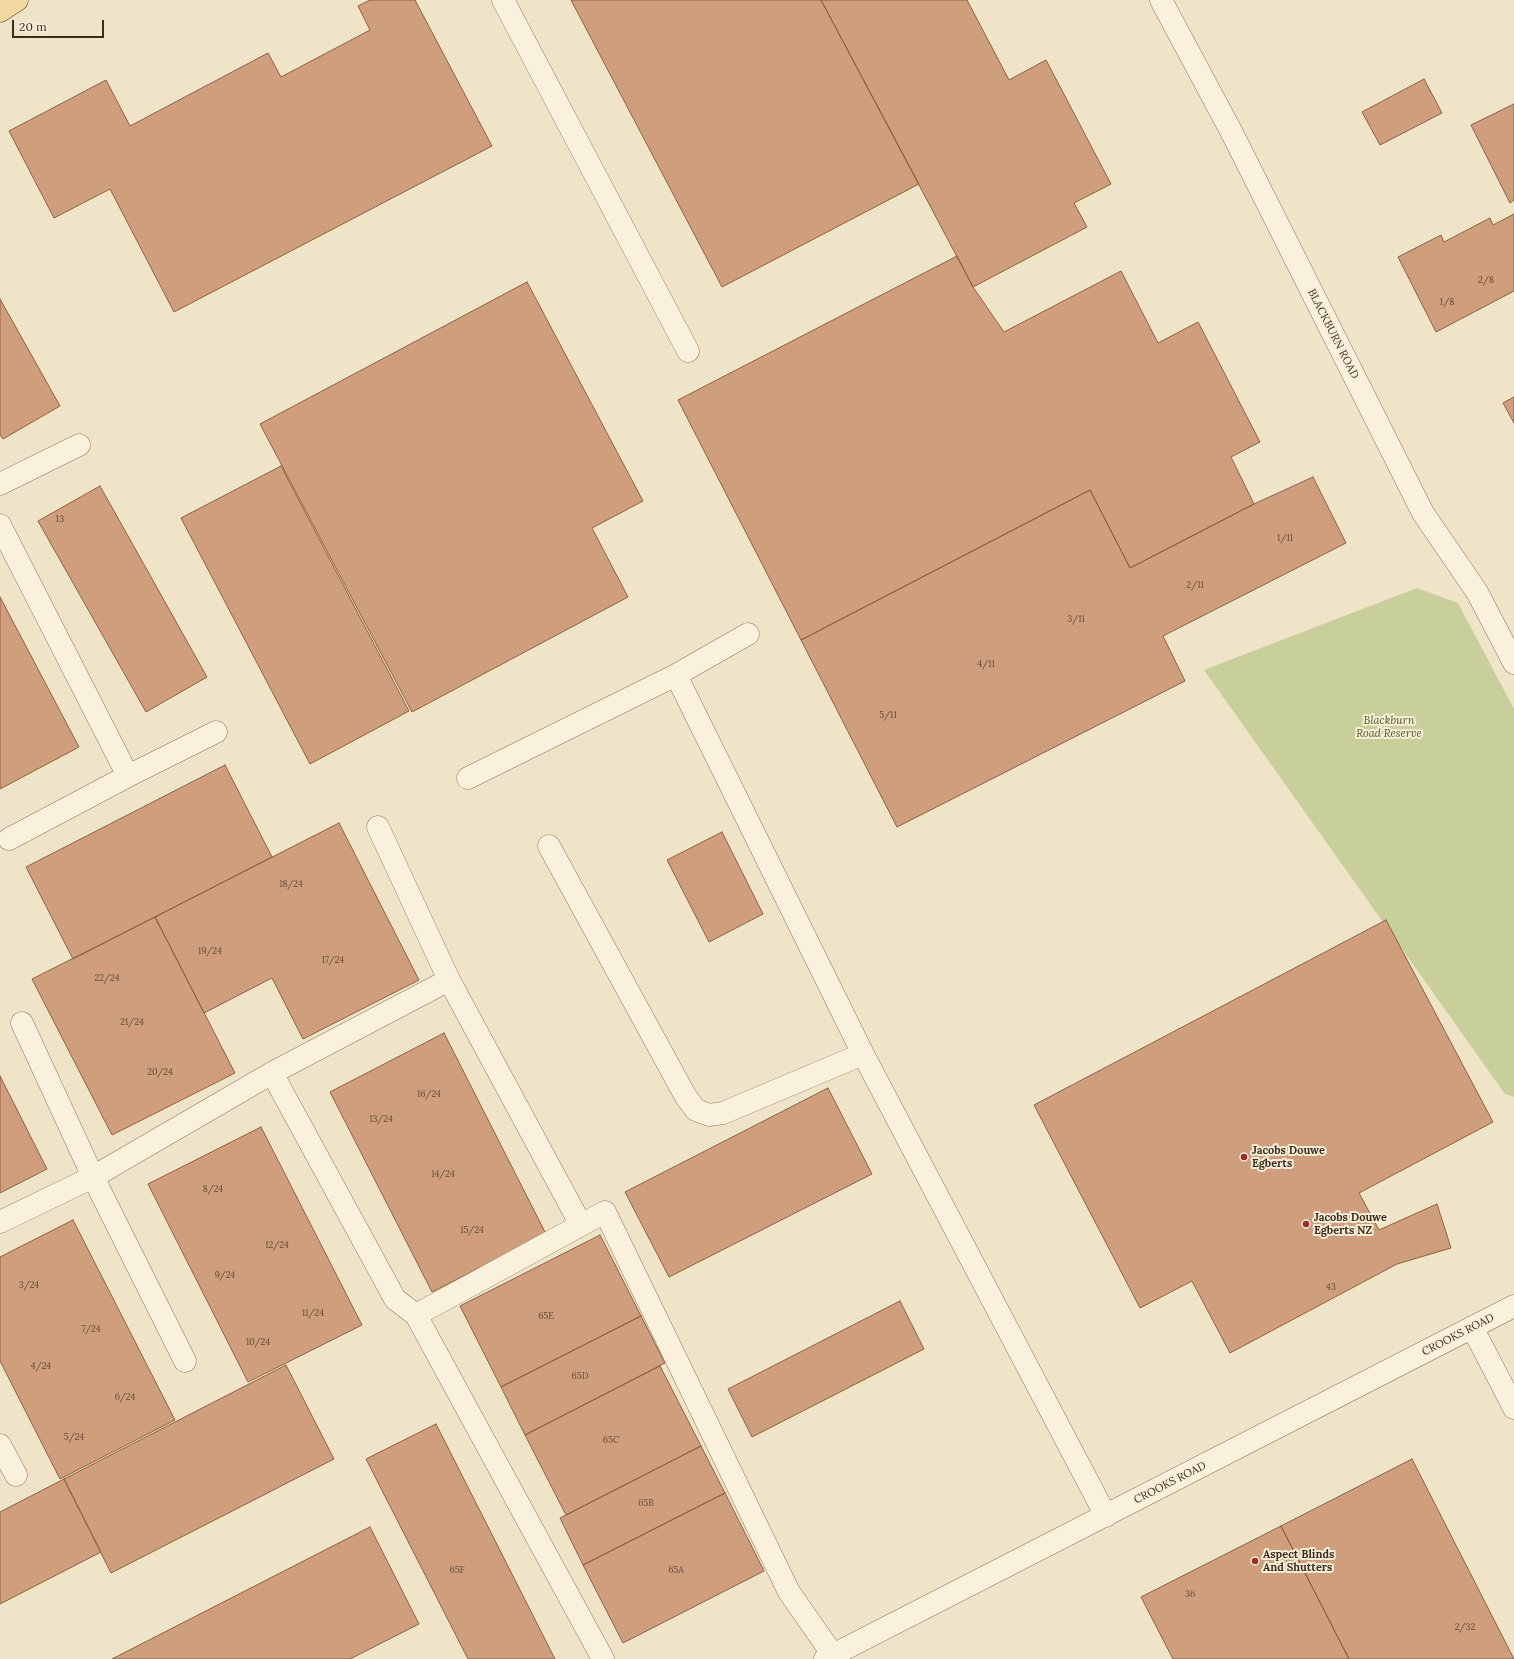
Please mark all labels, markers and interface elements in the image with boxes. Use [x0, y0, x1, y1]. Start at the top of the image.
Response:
scale bar [14, 12, 106, 38]
text: 20 m [19, 19, 47, 34]
house number: 2/8 [1478, 275, 1494, 285]
street label: BLACKBURN ROAD [1305, 287, 1361, 381]
house number: 1/8 [1440, 297, 1454, 307]
house number: 13 [56, 514, 64, 524]
house number: 1/11 [1277, 533, 1293, 543]
house number: 2/11 [1186, 580, 1204, 590]
house number: 3/11 [1067, 614, 1085, 624]
house number: 4/11 [977, 659, 995, 669]
house number: 5/11 [879, 710, 897, 720]
park label: Blackburn Road Reserve [1356, 714, 1422, 740]
house number: 18/24 [279, 879, 303, 889]
house number: 19/24 [198, 946, 222, 956]
house number: 17/24 [322, 955, 344, 965]
house number: 22/24 [94, 973, 120, 983]
house number: 21/24 [120, 1017, 144, 1027]
house number: 20/24 [147, 1067, 173, 1077]
house number: 16/24 [417, 1089, 441, 1099]
house number: 13/24 [369, 1114, 393, 1124]
place label: Jacobs Douwe Egberts [1252, 1144, 1325, 1170]
marker: Jacobs Douwe Egberts [1239, 1152, 1249, 1162]
house number: 14/24 [431, 1169, 455, 1179]
house number: 8/24 [203, 1184, 223, 1194]
place label: Jacobs Douwe Egberts NZ [1314, 1211, 1387, 1237]
marker: Jacobs Douwe Egberts NZ [1301, 1219, 1311, 1229]
house number: 15/24 [460, 1225, 484, 1235]
house number: 12/24 [265, 1240, 289, 1250]
house number: 9/24 [215, 1270, 235, 1280]
house number: 3/24 [19, 1280, 39, 1290]
house number: 43 [1326, 1282, 1336, 1292]
house number: 11/24 [302, 1308, 324, 1318]
house number: 65E [538, 1311, 554, 1321]
street label: CROOKS ROAD [1420, 1311, 1496, 1359]
house number: 7/24 [81, 1324, 101, 1334]
house number: 10/24 [246, 1337, 270, 1347]
house number: 4/24 [31, 1361, 51, 1371]
house number: 65D [572, 1371, 588, 1381]
house number: 6/24 [115, 1392, 135, 1402]
house number: 5/24 [64, 1432, 84, 1442]
house number: 65C [603, 1435, 619, 1445]
street label: CROOKS ROAD [1132, 1459, 1208, 1507]
house number: 65B [638, 1498, 654, 1508]
place label: Aspect Blinds And Shutters [1263, 1548, 1334, 1574]
marker: Aspect Blinds And Shutters [1250, 1556, 1260, 1566]
house number: 65F [449, 1565, 465, 1575]
house number: 65A [668, 1565, 684, 1575]
house number: 36 [1185, 1589, 1195, 1599]
house number: 2/32 [1455, 1622, 1475, 1632]

